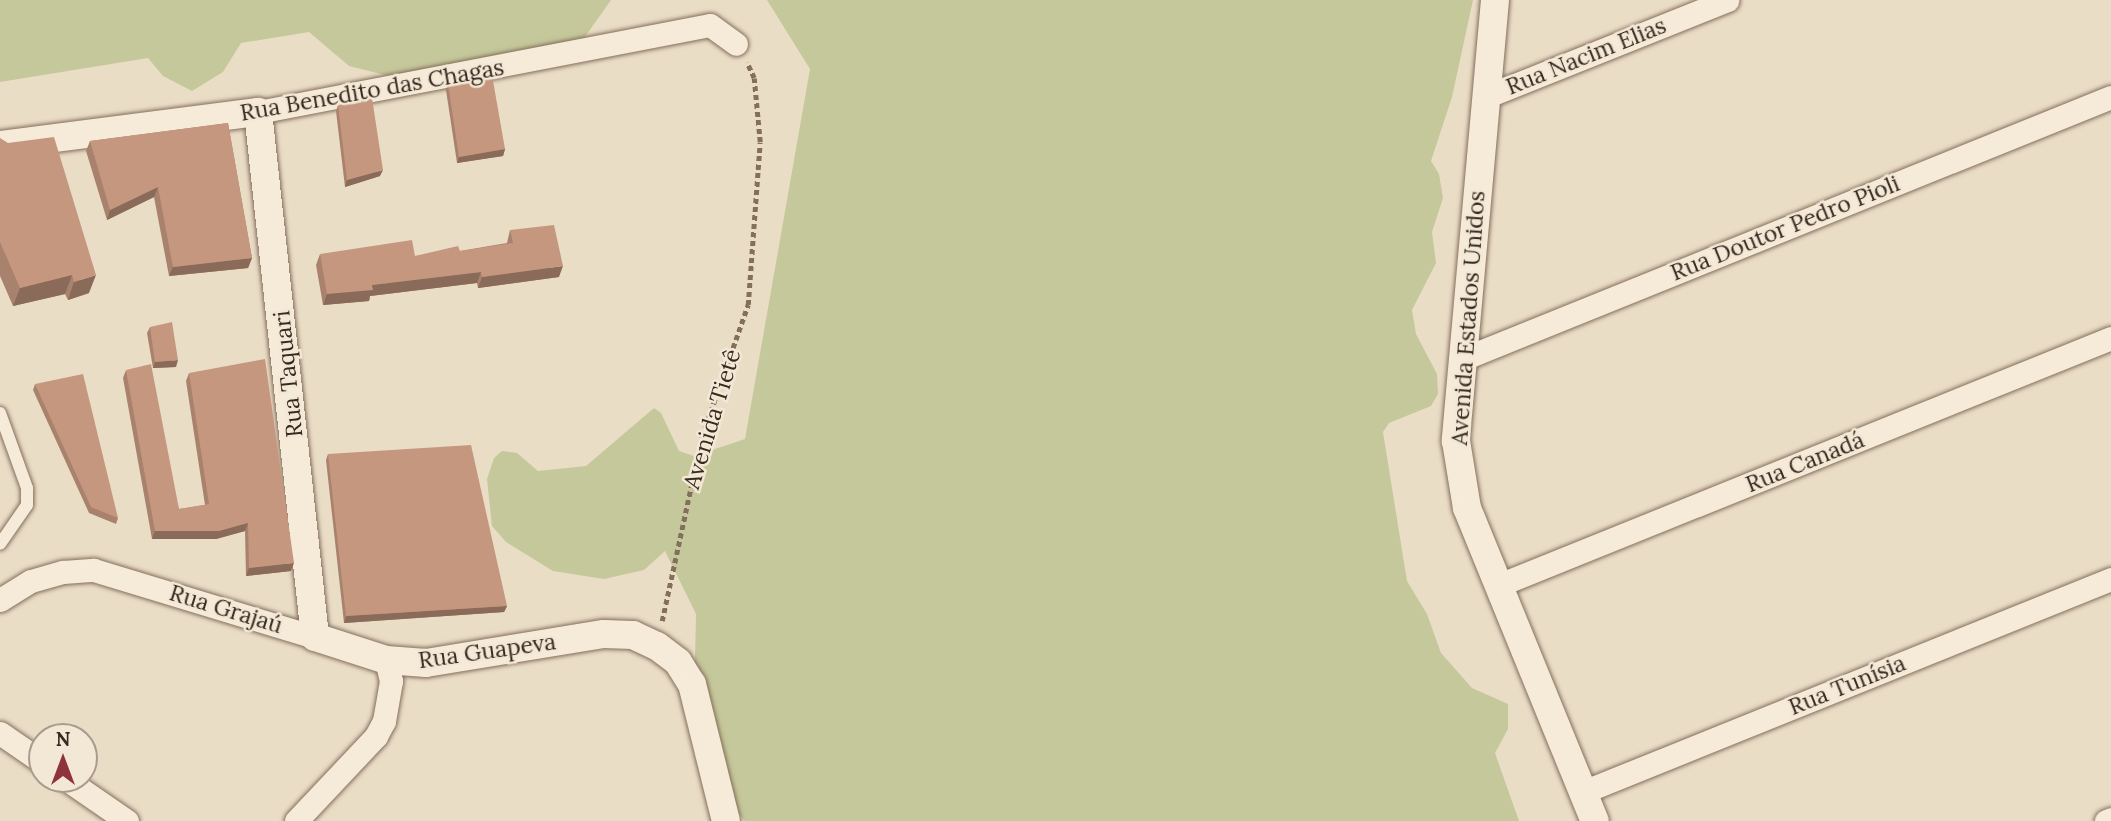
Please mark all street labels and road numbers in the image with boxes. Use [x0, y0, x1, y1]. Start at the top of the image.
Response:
street label: Rua Nacim Elias [1502, 11, 1670, 101]
street label: Rua Benedito das Chagas [238, 53, 506, 127]
street label: Rua Doutor Pedro Pioli [1666, 169, 1904, 287]
street label: Avenida Estados Unidos [1445, 190, 1491, 446]
street label: Rua Taquari [268, 309, 308, 439]
street label: Avenida Tietê [678, 346, 746, 492]
street label: Rua Canadá [1742, 426, 1868, 498]
street label: Rua Grajaú [166, 579, 286, 639]
street label: Rua Guapeva [416, 628, 558, 674]
street label: Rua Tunísia [1785, 649, 1909, 721]

